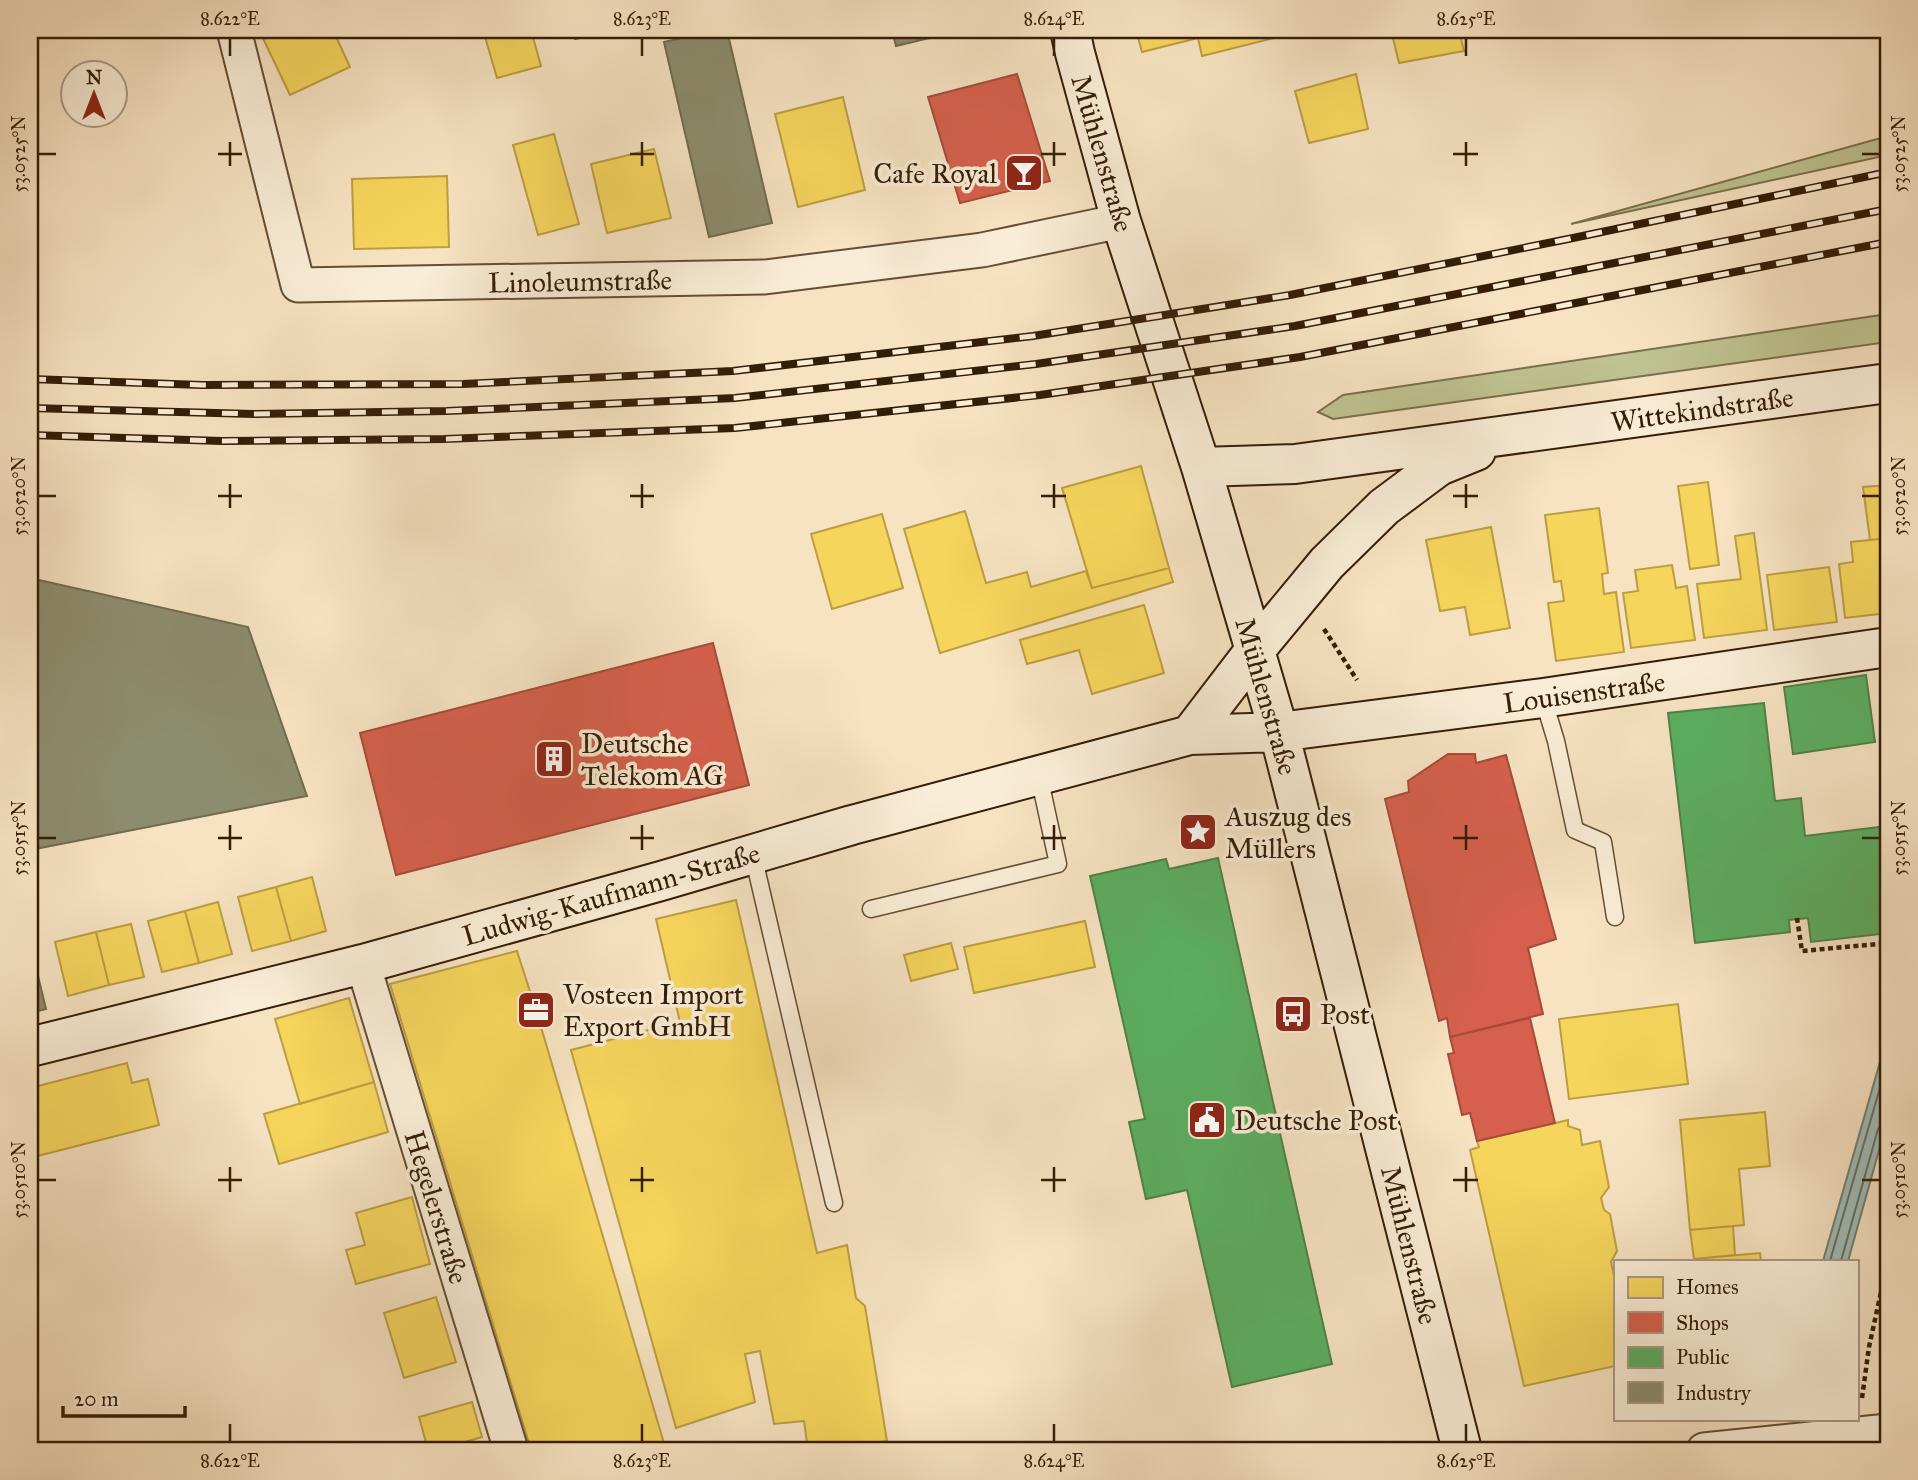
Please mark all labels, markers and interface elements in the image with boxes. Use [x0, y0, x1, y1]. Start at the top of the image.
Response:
text: 8.622°E [200, 8, 260, 30]
text: 8.623°E [613, 8, 671, 30]
text: 8.624°E [1024, 8, 1085, 30]
text: 8.625°E [1436, 8, 1496, 30]
north arrow [60, 60, 130, 130]
text: N [86, 66, 102, 89]
street label: Mühlenstraße [1063, 70, 1142, 236]
text: 53.0525°N [8, 115, 30, 193]
text: 53.0525°N [1888, 115, 1910, 193]
bar icon: Cafe Royal [1003, 152, 1045, 194]
place label: Cafe Royal [873, 156, 997, 191]
street label: Linoleumstraße [488, 262, 672, 301]
street label: Wittekindstraße [1608, 379, 1796, 440]
text: 53.0520°N [8, 456, 30, 536]
text: 53.0520°N [1888, 456, 1910, 536]
street label: Mühlenstraße [1227, 613, 1306, 779]
street label: Louisenstraße [1501, 664, 1667, 721]
place label: Deutsche Telekom AG [581, 726, 724, 793]
building icon: Deutsche Telekom AG [533, 738, 575, 780]
place label: Auszug des Müllers [1224, 799, 1352, 866]
text: 53.0515°N [8, 800, 30, 876]
text: 53.0515°N [1888, 800, 1910, 876]
place icon: Auszug des Müllers [1177, 811, 1219, 853]
street label: Ludwig-Kaufmann-Straße [458, 835, 764, 954]
place label: Vosteen Import Export GmbH [562, 977, 744, 1044]
office icon: Vosteen Import Export GmbH [515, 989, 557, 1031]
bus stop icon: Post [1272, 993, 1314, 1035]
place label: Post [1320, 997, 1370, 1032]
public building icon: Deutsche Post [1186, 1099, 1228, 1141]
place label: Deutsche Post [1234, 1103, 1398, 1138]
street label: Hegelerstraße [397, 1126, 476, 1288]
text: 53.0510°N [8, 1141, 30, 1219]
text: 53.0510°N [1888, 1141, 1910, 1219]
street label: Mühlenstraße [1373, 1162, 1446, 1328]
legend [1614, 1260, 1858, 1420]
text: Homes [1676, 1274, 1739, 1300]
text: Shops [1676, 1310, 1729, 1336]
text: Public [1676, 1344, 1730, 1370]
scale bar [63, 1375, 186, 1419]
text: Industry [1676, 1380, 1752, 1406]
text: 20 m [74, 1386, 119, 1412]
text: 8.622°E [200, 1450, 260, 1472]
text: 8.623°E [613, 1450, 671, 1472]
text: 8.624°E [1024, 1450, 1085, 1472]
text: 8.625°E [1436, 1450, 1496, 1472]

